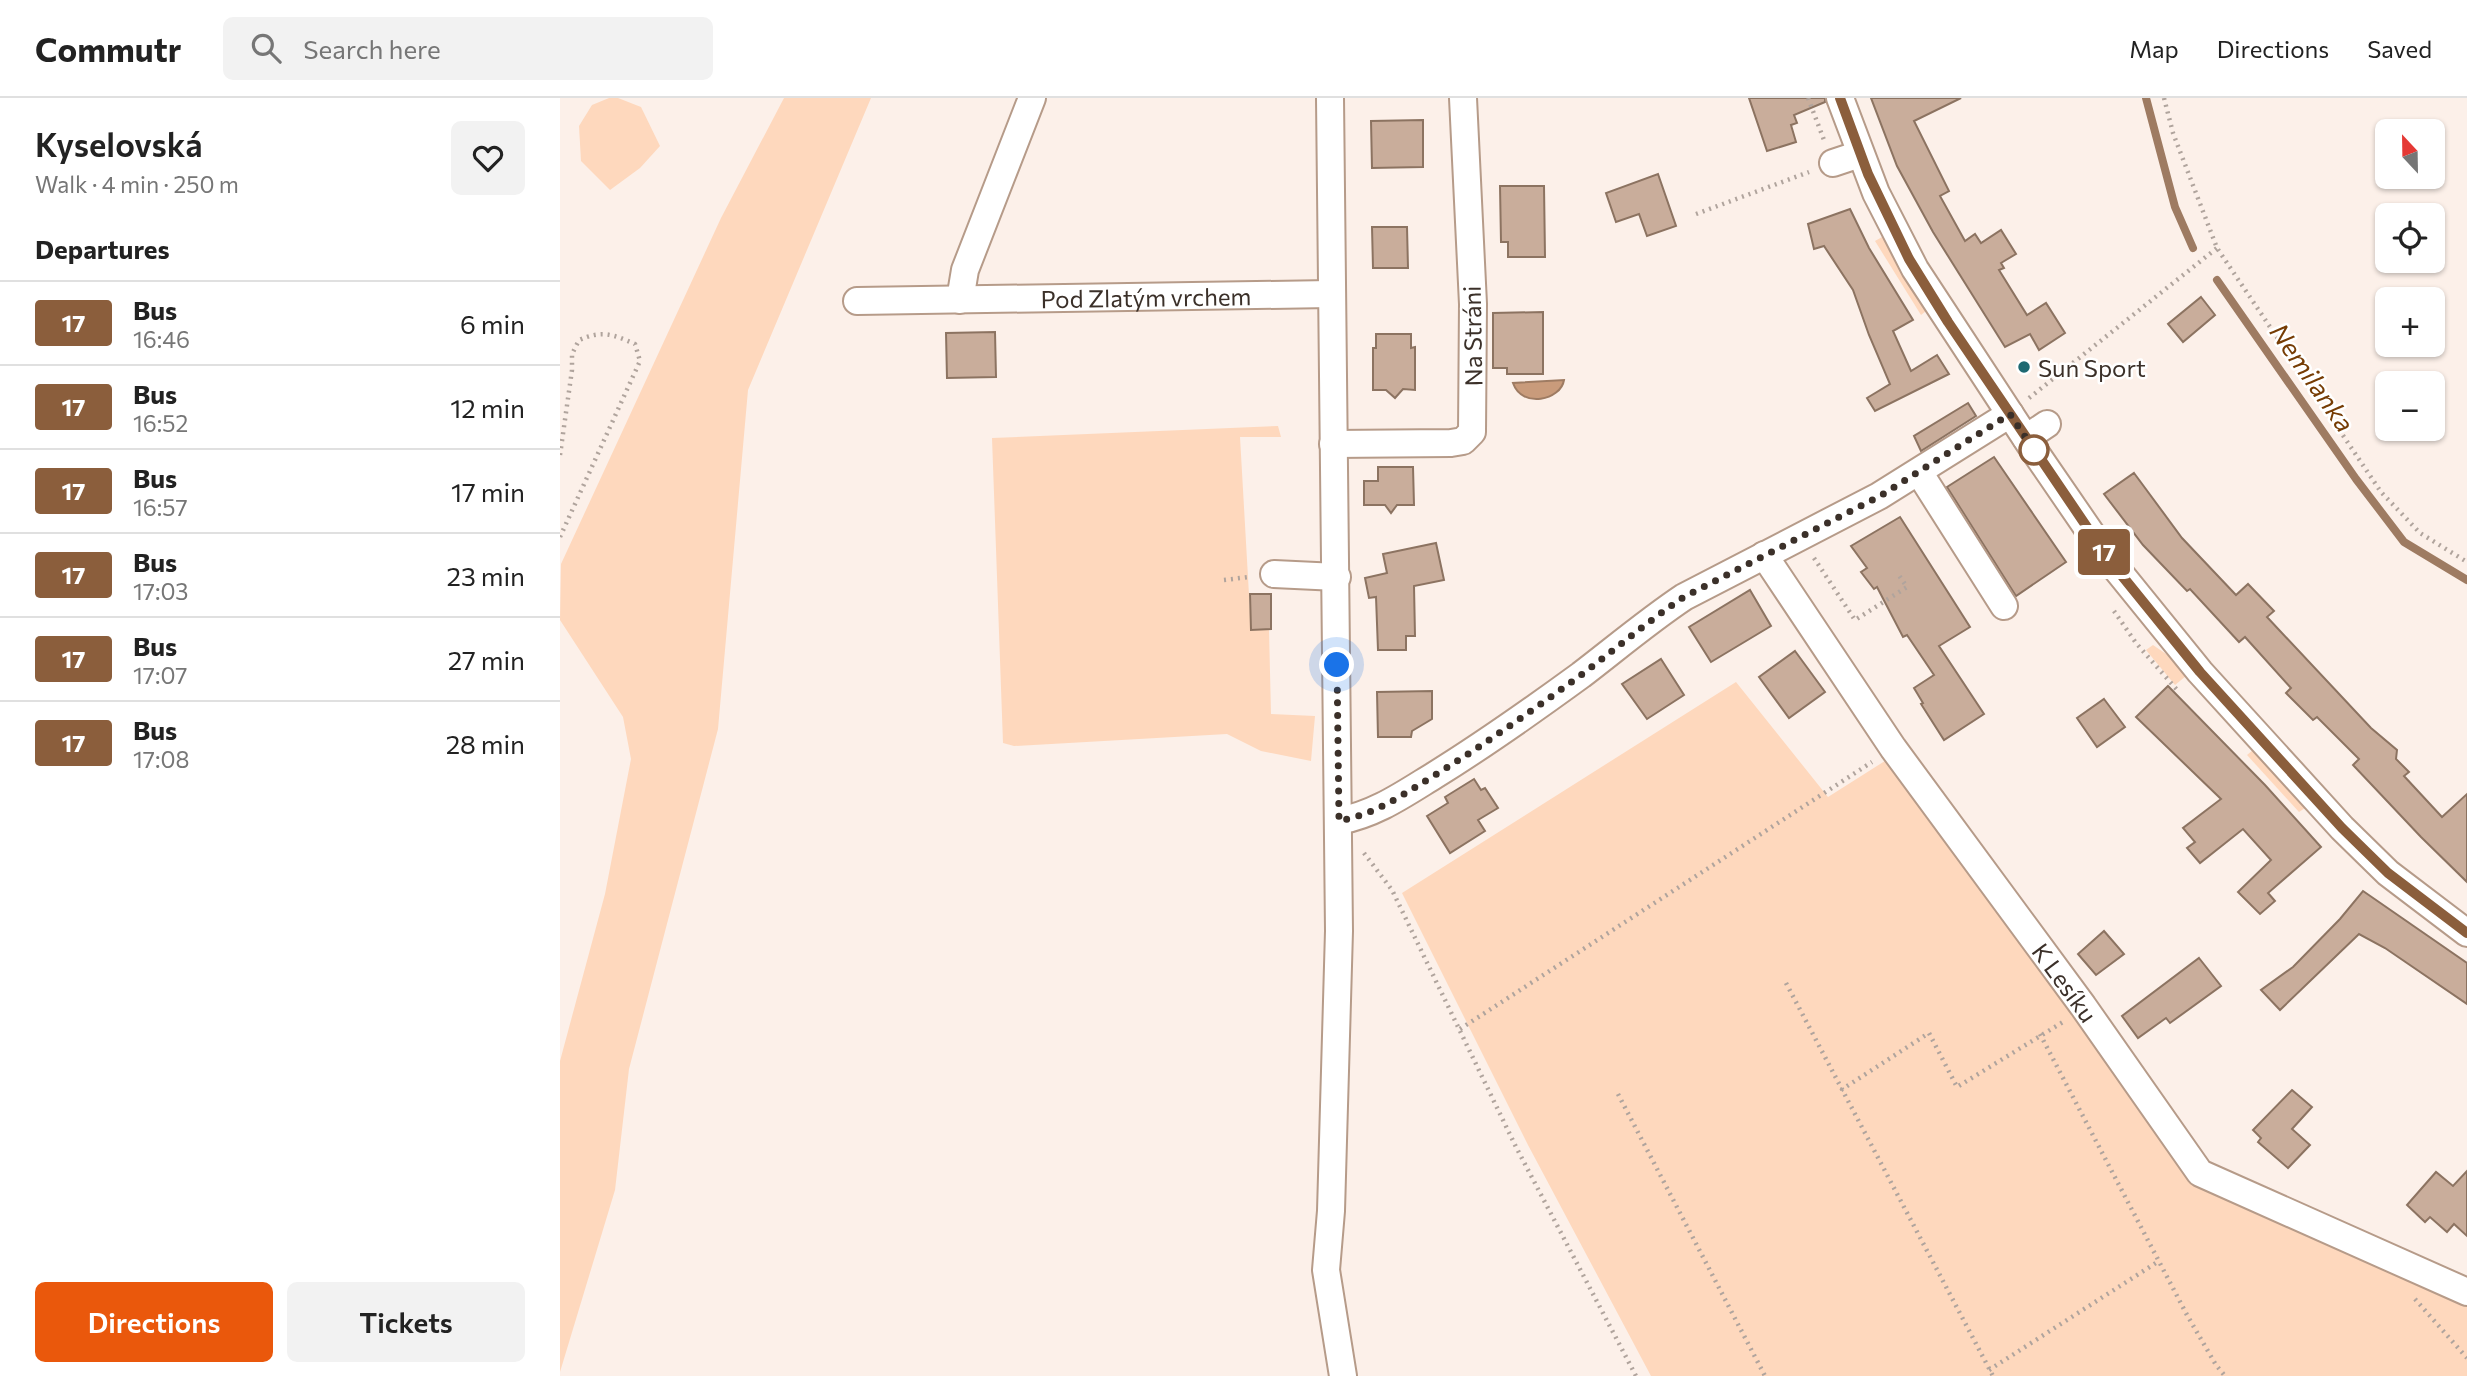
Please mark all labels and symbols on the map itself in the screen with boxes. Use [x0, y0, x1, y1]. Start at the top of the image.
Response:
north arrow [2375, 119, 2445, 189]
street label: Pod Zlatým vrchem [1040, 281, 1252, 313]
street label: Na Stráni [1457, 285, 1487, 387]
water label: Nemilanka [2264, 317, 2362, 437]
place label: Sun Sport [2038, 353, 2146, 382]
marker: Sun Sport [2016, 359, 2032, 375]
unlabelled marker [2019, 435, 2049, 465]
line badge: 17 [2072, 529, 2136, 575]
your location [1319, 647, 1354, 682]
street label: K Lesíku [2027, 937, 2104, 1027]

